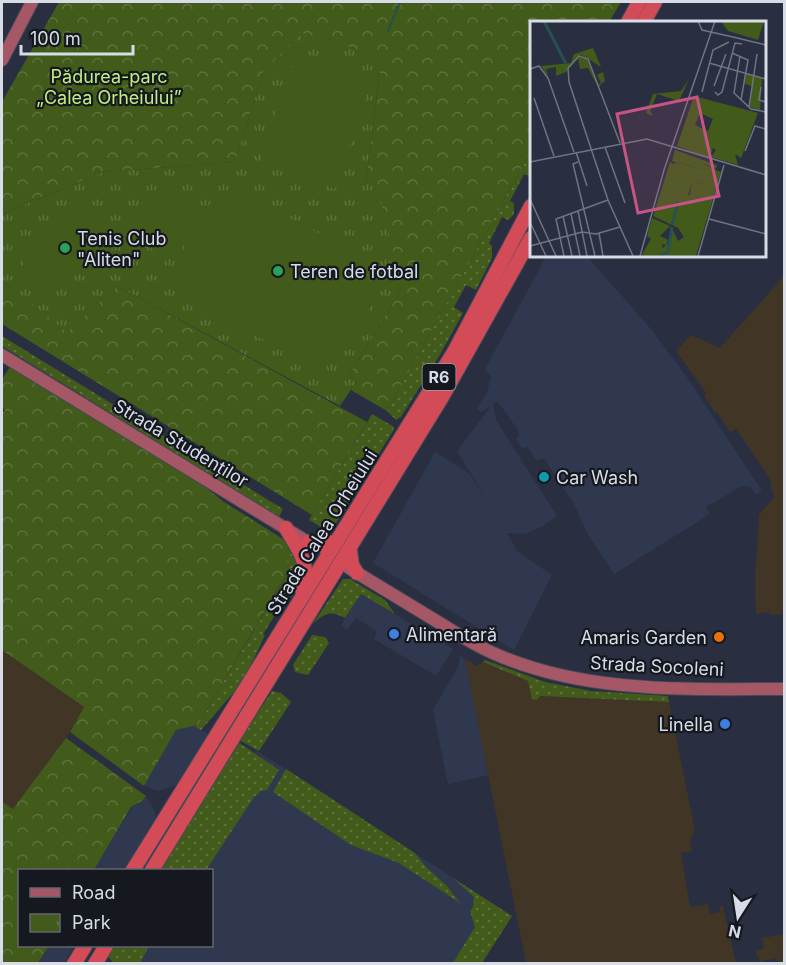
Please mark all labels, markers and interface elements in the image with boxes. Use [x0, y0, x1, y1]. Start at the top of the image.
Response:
scale bar [21, 18, 134, 56]
inset map [530, 21, 765, 256]
text: 100 m [30, 28, 81, 49]
park label: Pădurea-parc „Calea Orheiului” [36, 66, 182, 108]
place label: Tenis Club "Aliten" [77, 228, 166, 270]
marker: Tenis Club "Aliten" [58, 241, 72, 255]
place label: Teren de fotbal [290, 261, 418, 282]
marker: Teren de fotbal [271, 264, 285, 278]
road number: R6 [422, 364, 456, 390]
street label: Strada Studenților [110, 395, 252, 492]
street label: Strada Calea Orheiului [263, 446, 381, 618]
place label: Car Wash [556, 467, 638, 488]
marker: Car Wash [537, 470, 551, 484]
place label: Alimentară [406, 624, 497, 645]
marker: Alimentară [387, 627, 401, 641]
place label: Amaris Garden [581, 627, 707, 648]
marker: Amaris Garden [712, 630, 726, 644]
street label: Strada Socoleni [590, 652, 724, 680]
place label: Linella [659, 714, 713, 735]
marker: Linella [718, 717, 732, 731]
legend [18, 869, 213, 947]
text: Road [72, 882, 115, 903]
north arrow [708, 887, 768, 947]
text: Park [72, 912, 111, 933]
text: N [727, 921, 743, 943]

